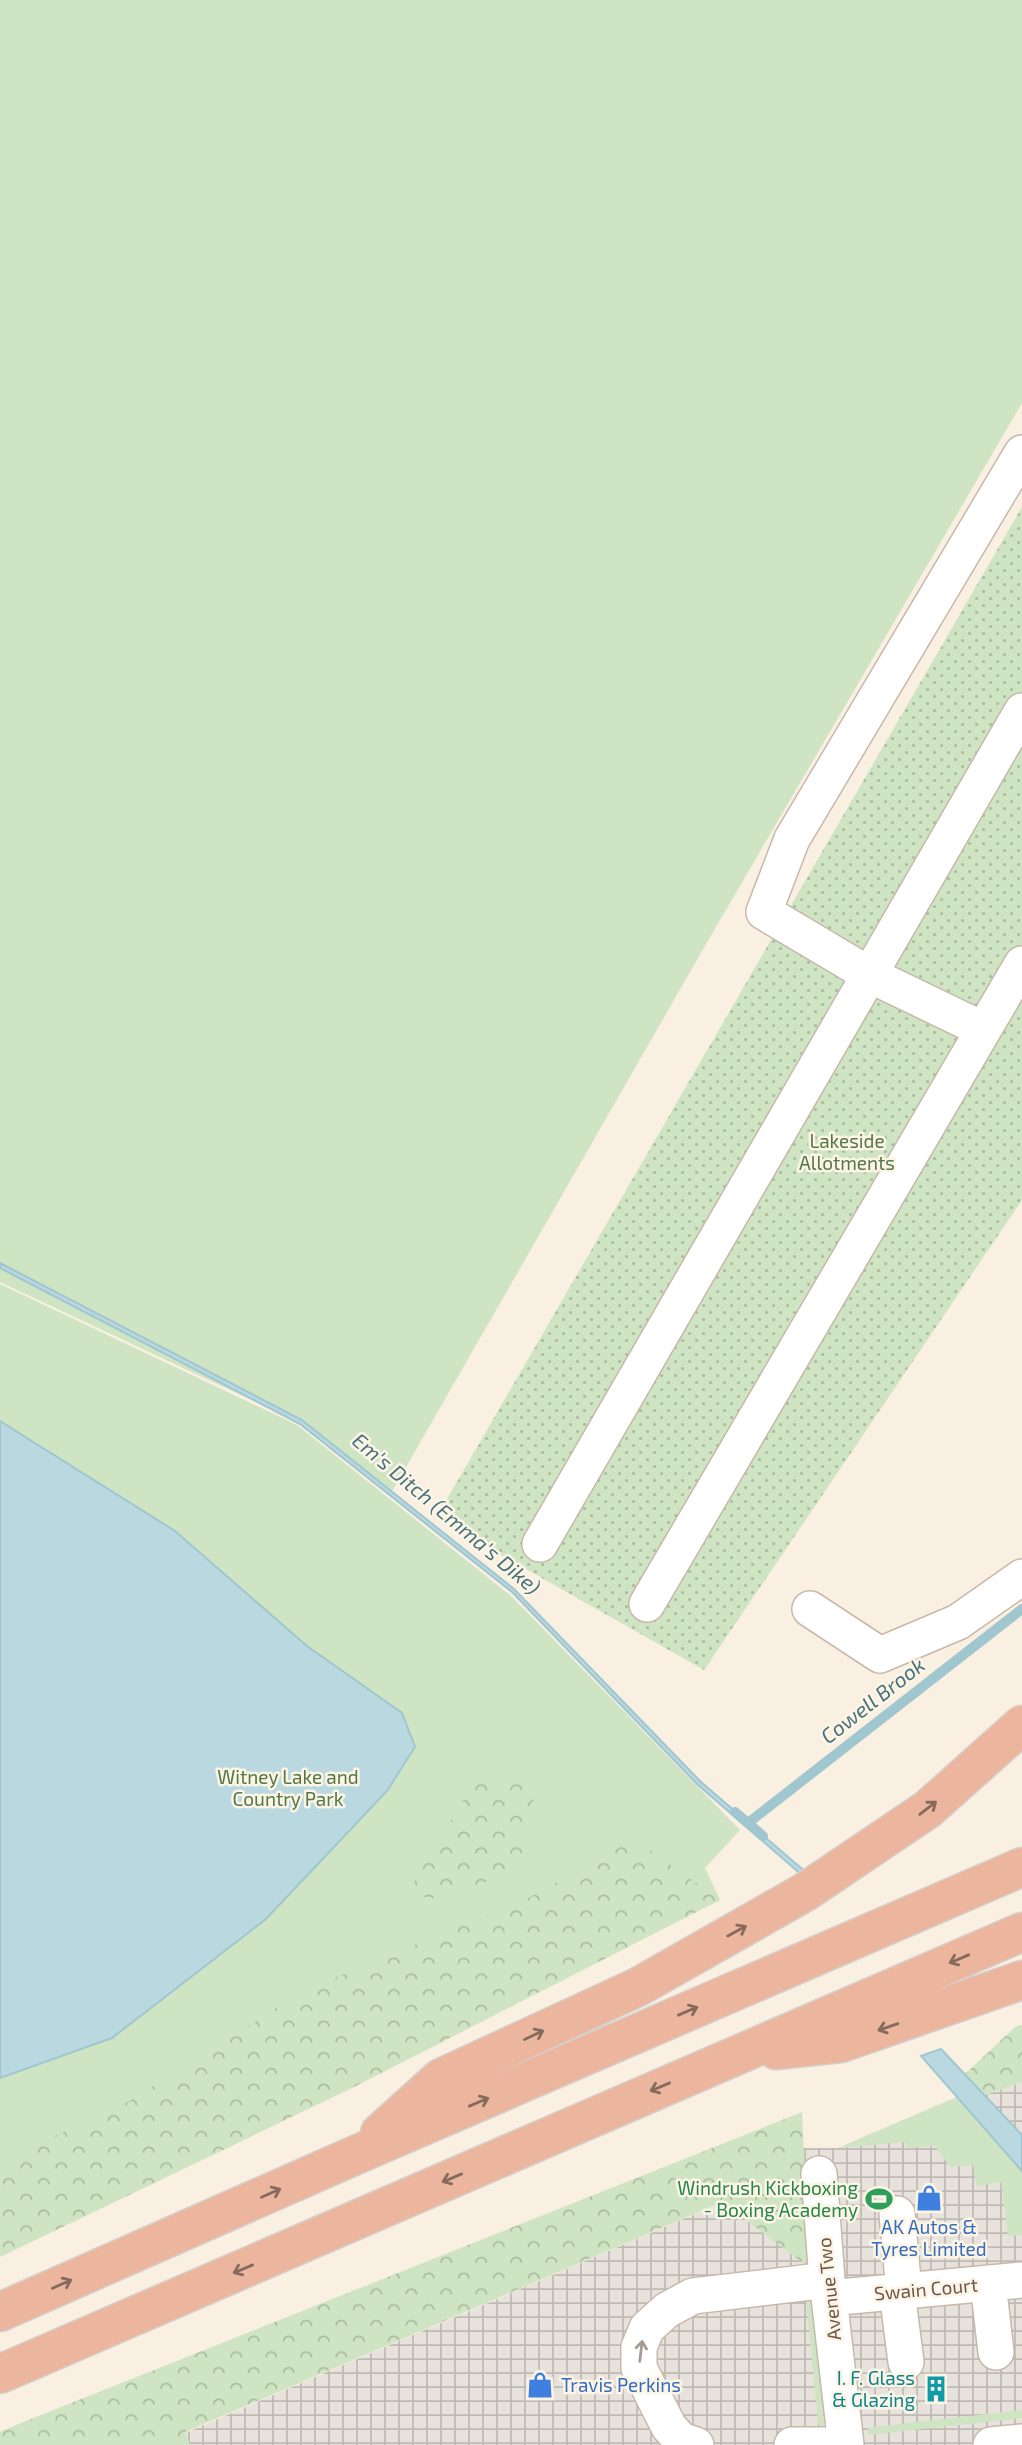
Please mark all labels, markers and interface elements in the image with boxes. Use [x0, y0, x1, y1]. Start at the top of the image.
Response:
park label: Lakeside Allotments [799, 1129, 895, 1174]
water label: Em's Ditch (Emma's Dike) [348, 1427, 546, 1599]
water label: Cowell Brook [815, 1651, 929, 1748]
park label: Witney Lake and Country Park [217, 1765, 359, 1810]
one-way arrow [918, 1800, 936, 1816]
one-way arrow [726, 1924, 746, 1938]
one-way arrow [949, 1953, 971, 1966]
one-way arrow [677, 2004, 698, 2017]
one-way arrow [878, 2022, 900, 2034]
one-way arrow [523, 2027, 544, 2041]
one-way arrow [650, 2082, 672, 2095]
one-way arrow [468, 2094, 489, 2107]
one-way arrow [442, 2172, 463, 2185]
place label: Windrush Kickboxing - Boxing Academy [677, 2176, 858, 2221]
shop icon: AK Autos & Tyres Limited [914, 2183, 944, 2213]
sports icon: Windrush Kickboxing - Boxing Academy [864, 2184, 894, 2214]
one-way arrow [259, 2185, 281, 2198]
place label: AK Autos & Tyres Limited [871, 2215, 987, 2260]
street label: Avenue Two [812, 2236, 845, 2342]
one-way arrow [233, 2263, 254, 2276]
street label: Swain Court [873, 2273, 979, 2304]
one-way arrow [51, 2277, 73, 2290]
one-way arrow [634, 2340, 647, 2363]
place label: I. F. Glass & Glazing [832, 2366, 915, 2411]
shop icon: Travis Perkins [525, 2370, 555, 2400]
place label: Travis Perkins [561, 2373, 681, 2396]
building icon: I. F. Glass & Glazing [921, 2374, 951, 2404]

